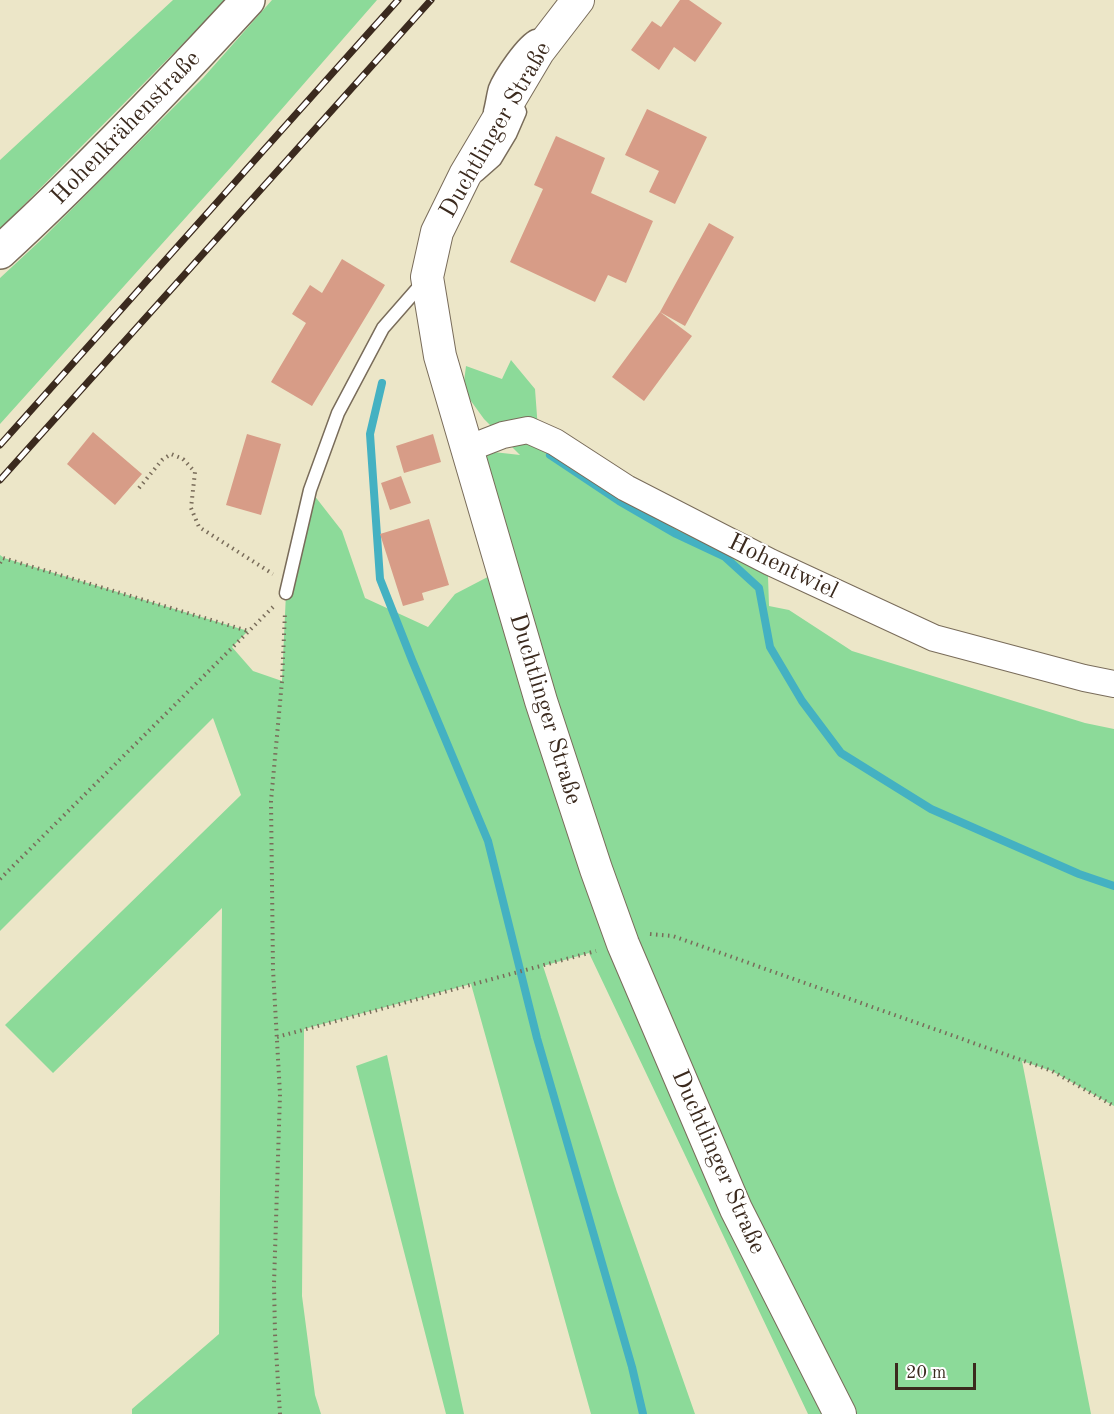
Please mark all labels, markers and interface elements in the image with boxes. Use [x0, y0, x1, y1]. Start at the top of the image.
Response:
street label: Duchtlinger Straße [434, 37, 558, 223]
street label: Hohenkrähenstraße [45, 45, 207, 211]
street label: Hohentwiel [723, 528, 843, 606]
street label: Duchtlinger Straße [502, 610, 588, 808]
street label: Duchtlinger Straße [664, 1065, 772, 1259]
scale bar [898, 1351, 979, 1389]
text: 20 m [906, 1364, 946, 1382]

